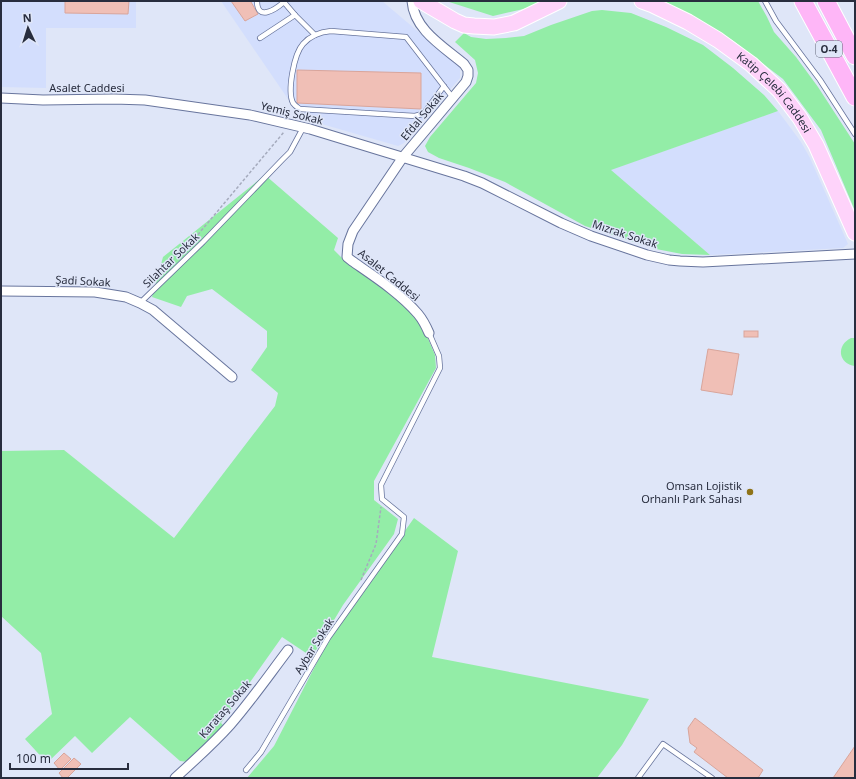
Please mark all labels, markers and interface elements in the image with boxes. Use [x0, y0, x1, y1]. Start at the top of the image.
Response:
north arrow [8, 8, 48, 48]
text: N [22, 10, 32, 25]
road number: O-4 [816, 41, 842, 57]
street label: Katip Çelebi Caddesi [734, 48, 815, 135]
street label: Asalet Caddesi [49, 80, 125, 95]
street label: Efdal Sokak [397, 88, 446, 143]
street label: Yemiş Sokak [259, 98, 325, 128]
street label: Mızrak Sokak [591, 216, 660, 251]
street label: Silahtar Sokak [139, 229, 202, 290]
street label: Asalet Caddesi [355, 245, 423, 304]
street label: Şadi Sokak [55, 272, 111, 289]
place label: Omsan Lojistik Orhanlı Park Sahası [641, 478, 742, 506]
marker: Omsan Lojistik Orhanlı Park Sahası [745, 487, 755, 497]
street label: Aybar Sokak [290, 615, 337, 677]
street label: Karataş Sokak [195, 676, 254, 741]
scale bar [10, 745, 128, 771]
text: 100 m [16, 750, 51, 767]

